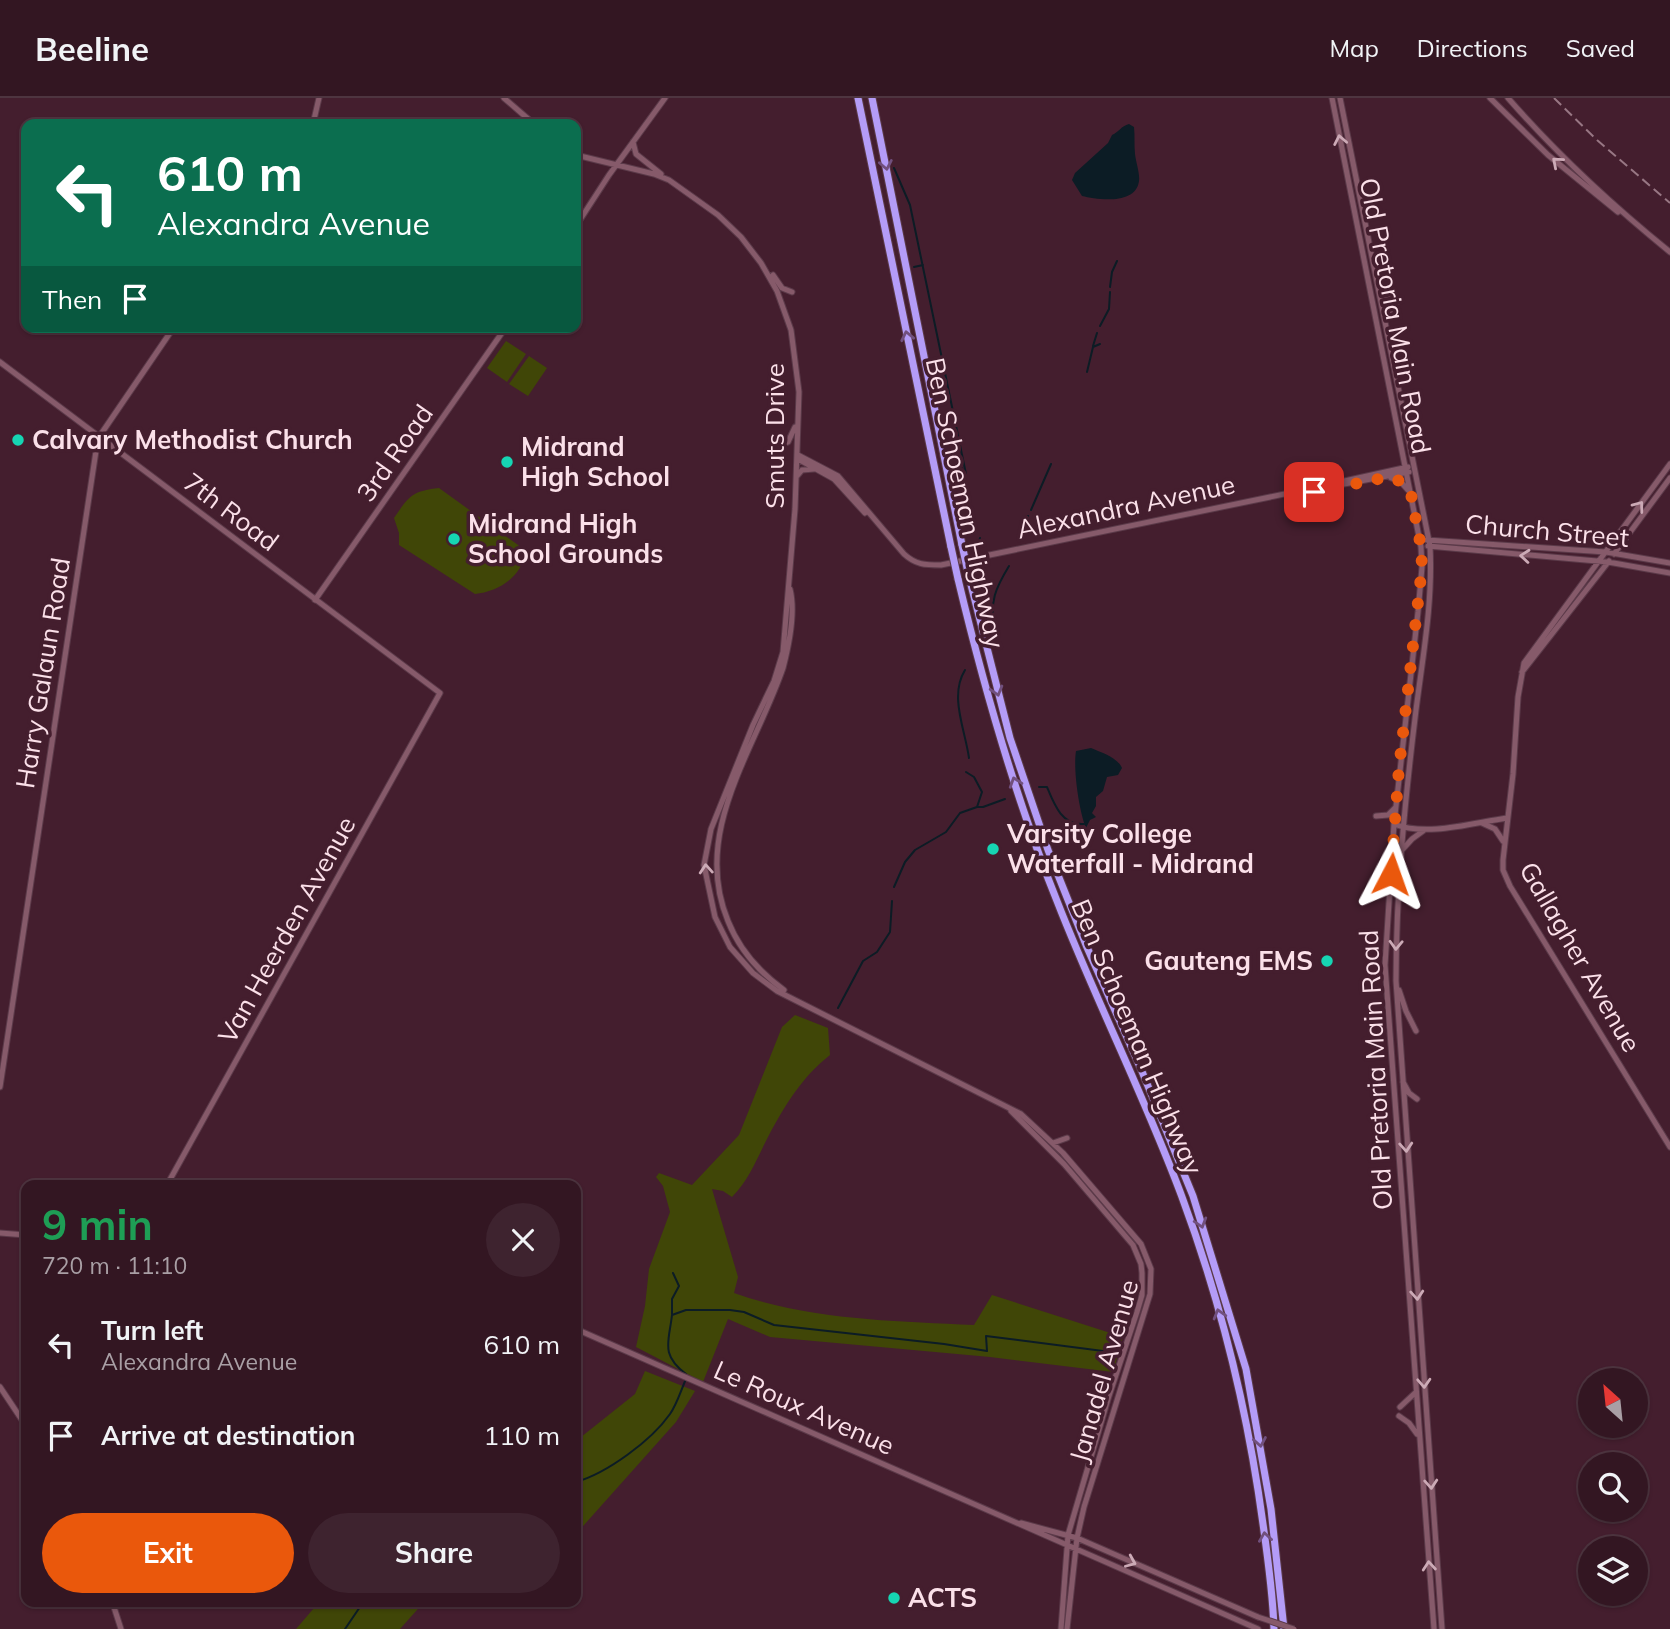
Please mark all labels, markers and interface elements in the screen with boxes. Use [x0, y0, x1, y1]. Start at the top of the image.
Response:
text: Beeline [35, 28, 149, 69]
text: Map [1329, 33, 1379, 63]
text: Directions [1417, 33, 1528, 63]
text: Saved [1566, 33, 1635, 63]
one-way arrow [1333, 134, 1348, 146]
text: 610 m [157, 142, 303, 203]
icon: left [42, 147, 133, 238]
one-way arrow [1552, 158, 1565, 170]
one-way arrow [877, 159, 892, 171]
street label: Old Pretoria Main Road [1353, 175, 1438, 457]
text: Alexandra Avenue [157, 203, 430, 243]
icon: arrive [116, 280, 154, 318]
text: Then [42, 283, 102, 316]
one-way arrow [901, 330, 916, 342]
street label: Ben Schoeman Highway [919, 355, 1012, 651]
street label: Smuts Drive [758, 363, 791, 509]
street label: 3rd Road [349, 398, 440, 508]
place label: Calvary Methodist Church [32, 423, 353, 456]
place label: Midrand High School [521, 430, 670, 493]
marker: Calvary Methodist Church [10, 432, 26, 448]
marker: Midrand High School [499, 454, 515, 470]
pin [1284, 462, 1344, 522]
street label: 7th Road [177, 465, 285, 558]
street label: Alexandra Avenue [1014, 467, 1238, 546]
icon: arrive [1295, 473, 1333, 511]
one-way arrow [1631, 501, 1643, 514]
place label: Midrand High School Grounds [468, 507, 663, 570]
street label: Church Street [1464, 507, 1630, 554]
marker: Midrand High School Grounds [446, 531, 462, 547]
one-way arrow [1519, 549, 1530, 564]
street label: Harry Galaun Road [8, 555, 77, 791]
one-way arrow [989, 685, 1003, 697]
one-way arrow [1009, 776, 1023, 789]
street label: Van Heerden Avenue [211, 811, 363, 1049]
place label: Varsity College Waterfall - Midrand [1006, 817, 1254, 880]
position arrow [1354, 837, 1428, 911]
marker: Varsity College Waterfall - Midrand [985, 841, 1001, 857]
street label: Gallagher Avenue [1513, 856, 1648, 1058]
one-way arrow [699, 864, 714, 875]
street label: Ben Schoeman Highway [1064, 894, 1211, 1180]
street label: Old Pretoria Main Road [1352, 929, 1399, 1211]
one-way arrow [1388, 940, 1404, 951]
place label: Gauteng EMS [1144, 944, 1313, 977]
marker: Gauteng EMS [1319, 953, 1335, 969]
one-way arrow [1398, 1142, 1413, 1153]
text: 9 min [42, 1198, 153, 1251]
button: close [486, 1203, 560, 1277]
one-way arrow [1193, 1216, 1207, 1229]
text: 720 m · 11:10 [42, 1251, 187, 1280]
street label: Janadel Avenue [1062, 1276, 1145, 1466]
one-way arrow [1409, 1290, 1424, 1301]
one-way arrow [1212, 1309, 1227, 1321]
text: Turn left [101, 1314, 203, 1347]
icon: left [42, 1326, 80, 1364]
text: 610 m [484, 1328, 560, 1361]
text: Alexandra Avenue [101, 1347, 297, 1376]
street label: Le Roux Avenue [709, 1353, 899, 1462]
north arrow [1578, 1368, 1648, 1438]
map controls [1578, 1368, 1648, 1606]
one-way arrow [1416, 1378, 1431, 1389]
icon: arrive [42, 1417, 80, 1455]
text: Arrive at destination [101, 1419, 356, 1452]
text: 110 m [484, 1419, 560, 1452]
one-way arrow [1252, 1436, 1267, 1448]
button: search [1578, 1452, 1648, 1522]
one-way arrow [1423, 1478, 1438, 1489]
button: Exit [42, 1513, 294, 1593]
button: Share [308, 1513, 560, 1593]
one-way arrow [1258, 1531, 1273, 1543]
button: layers [1578, 1536, 1648, 1606]
one-way arrow [1124, 1554, 1136, 1568]
one-way arrow [1422, 1560, 1437, 1571]
place label: ACTS [908, 1581, 977, 1614]
marker: ACTS [886, 1590, 902, 1606]

